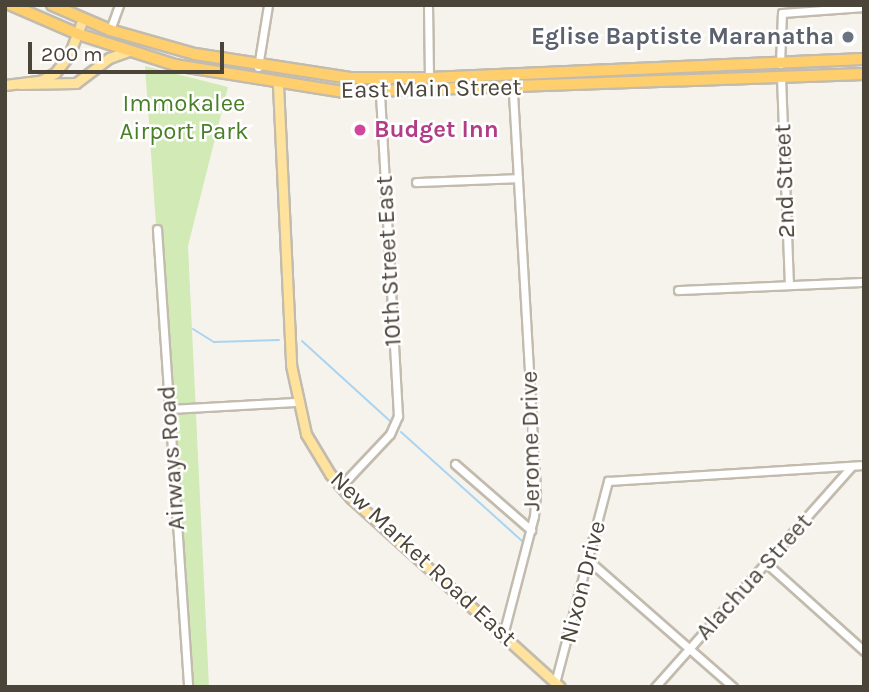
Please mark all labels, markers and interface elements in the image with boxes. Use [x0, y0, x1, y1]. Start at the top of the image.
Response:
place label: Eglise Baptiste Maranatha [531, 23, 834, 51]
scale bar [32, 28, 228, 72]
marker: Eglise Baptiste Maranatha [840, 29, 856, 45]
text: 200 m [41, 42, 103, 66]
street label: East Main Street [340, 73, 522, 105]
park label: Immokalee Airport Park [120, 90, 248, 146]
place label: Budget Inn [374, 116, 499, 144]
marker: Budget Inn [352, 122, 368, 138]
street label: 2nd Street [769, 123, 801, 239]
street label: 10th Street East [370, 175, 408, 347]
street label: Jerome Drive [515, 371, 547, 511]
street label: Airways Road [153, 385, 191, 531]
street label: New Market Road East [324, 465, 522, 653]
street label: Alachua Street [690, 508, 818, 646]
street label: Nixon Drive [554, 518, 612, 646]

